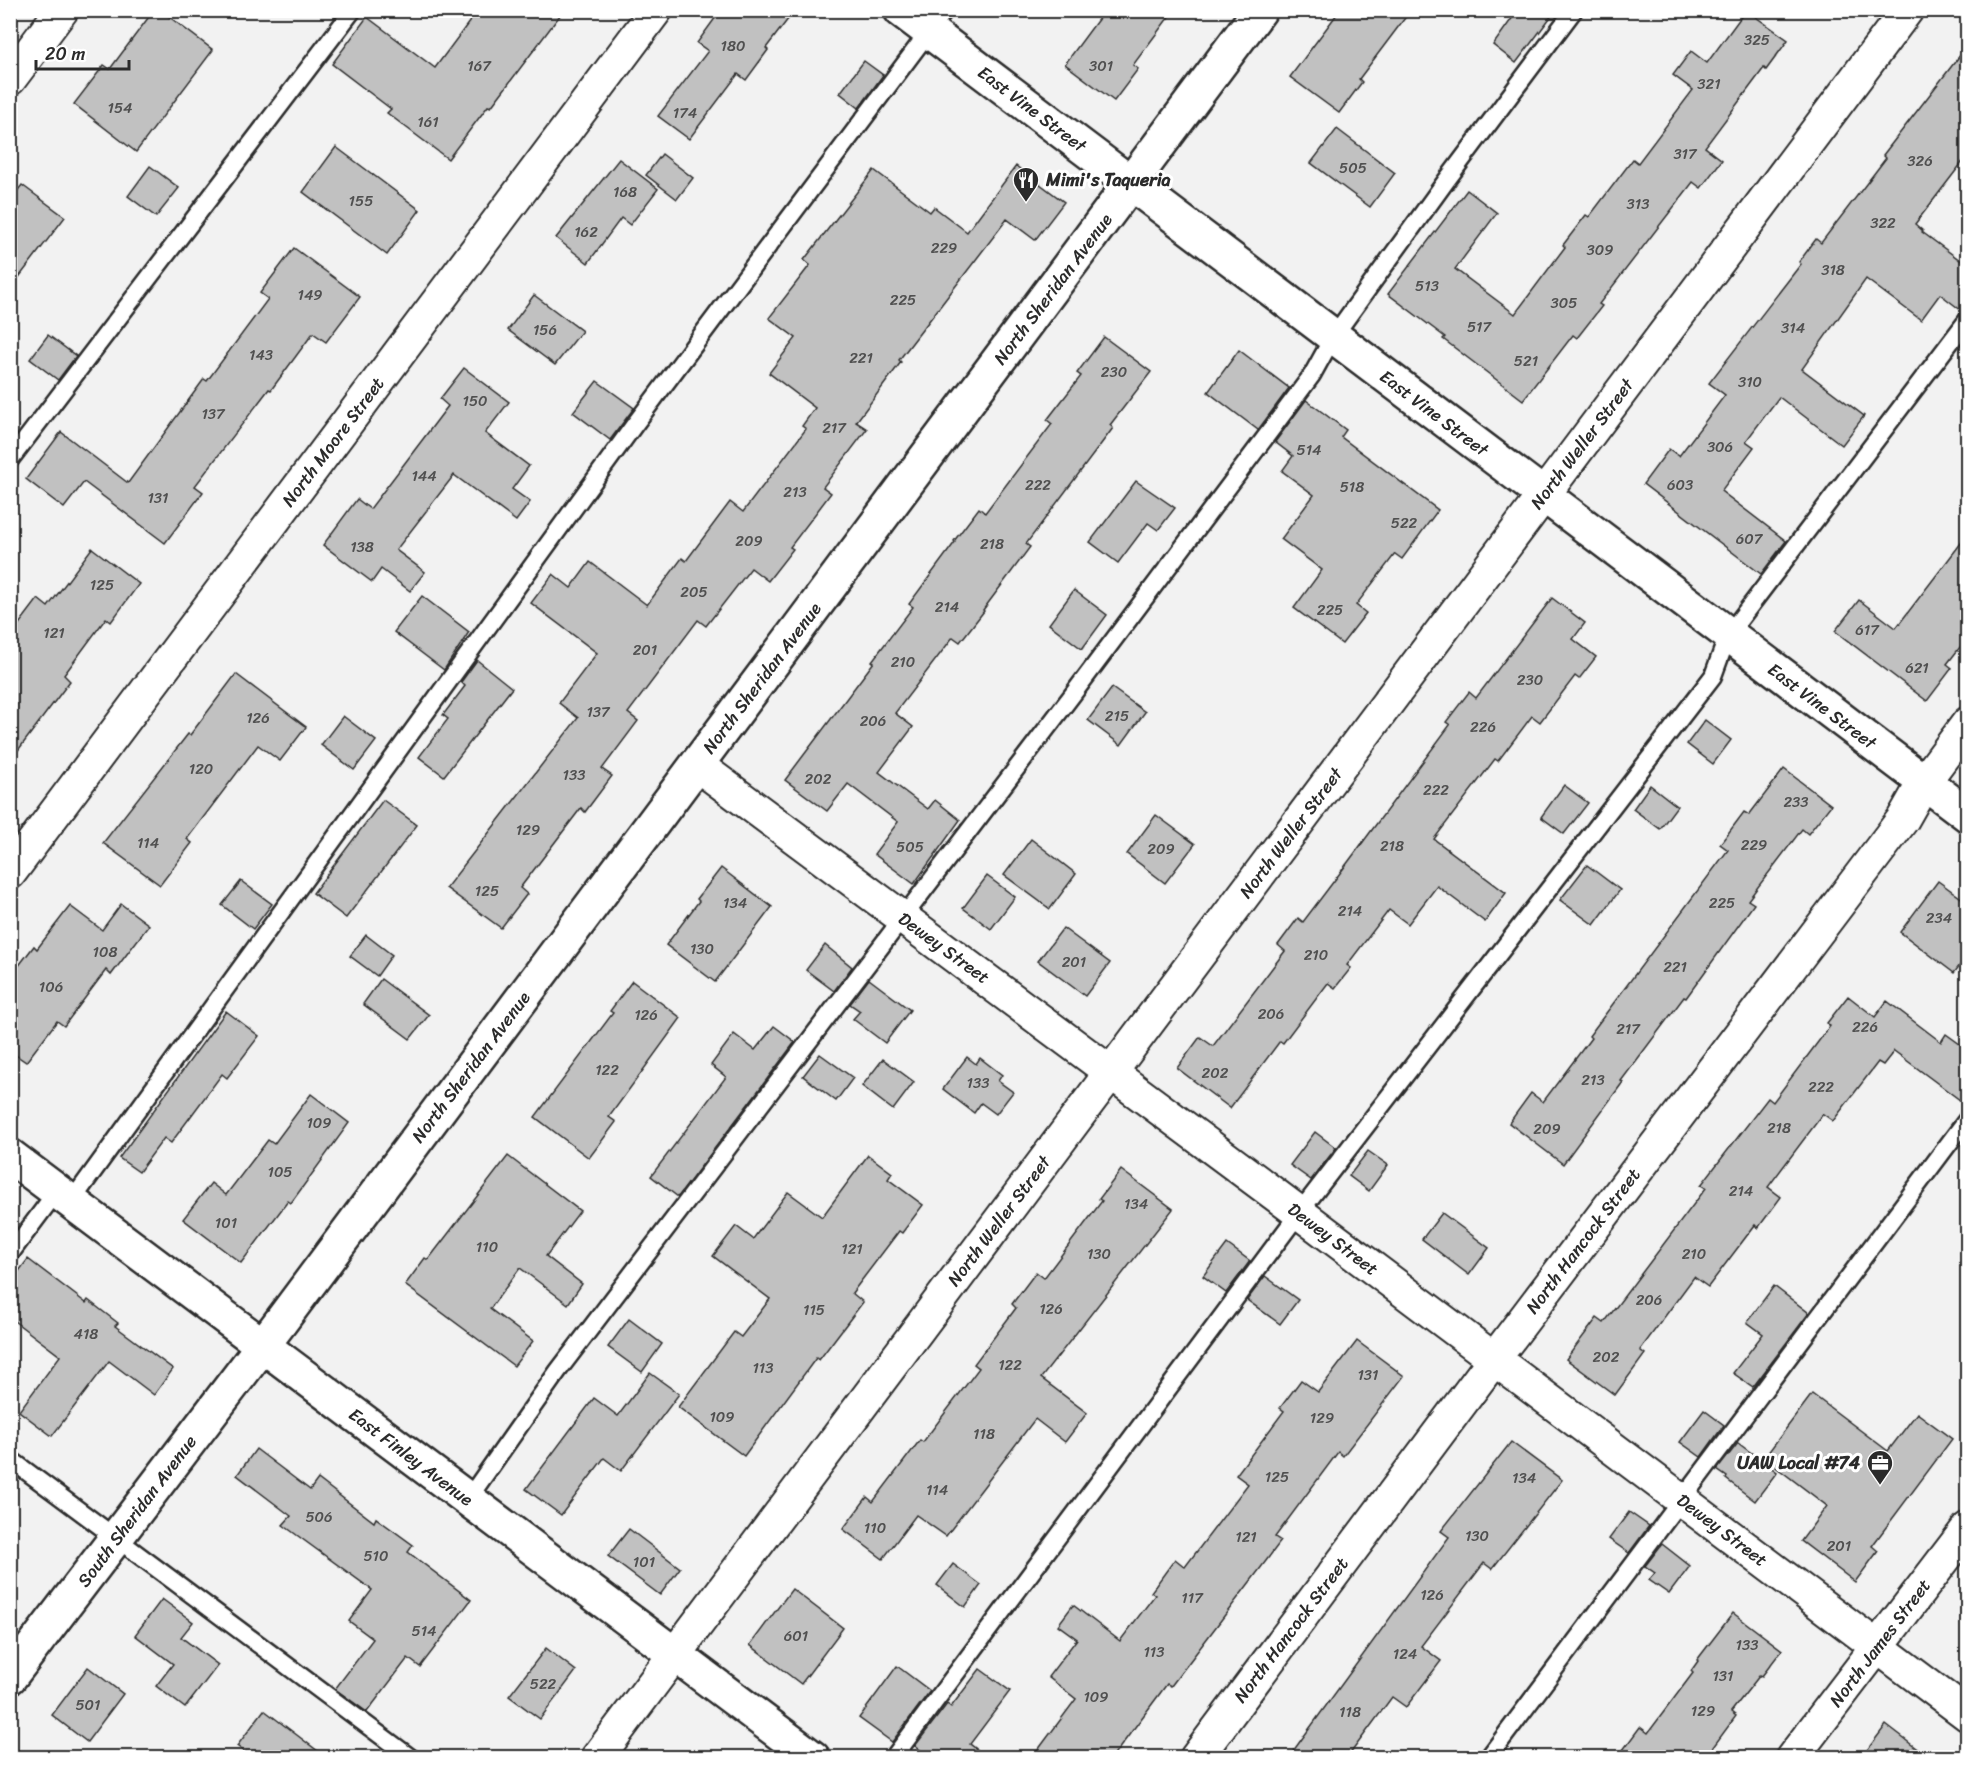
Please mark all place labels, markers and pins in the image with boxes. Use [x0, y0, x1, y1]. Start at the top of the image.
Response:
place label: Mimi's Taqueria [1045, 164, 1171, 196]
restaurant icon: Mimi's Taqueria [1011, 165, 1041, 203]
place label: UAW Local #74 [1737, 1447, 1861, 1479]
office icon: UAW Local #74 [1865, 1448, 1895, 1486]

